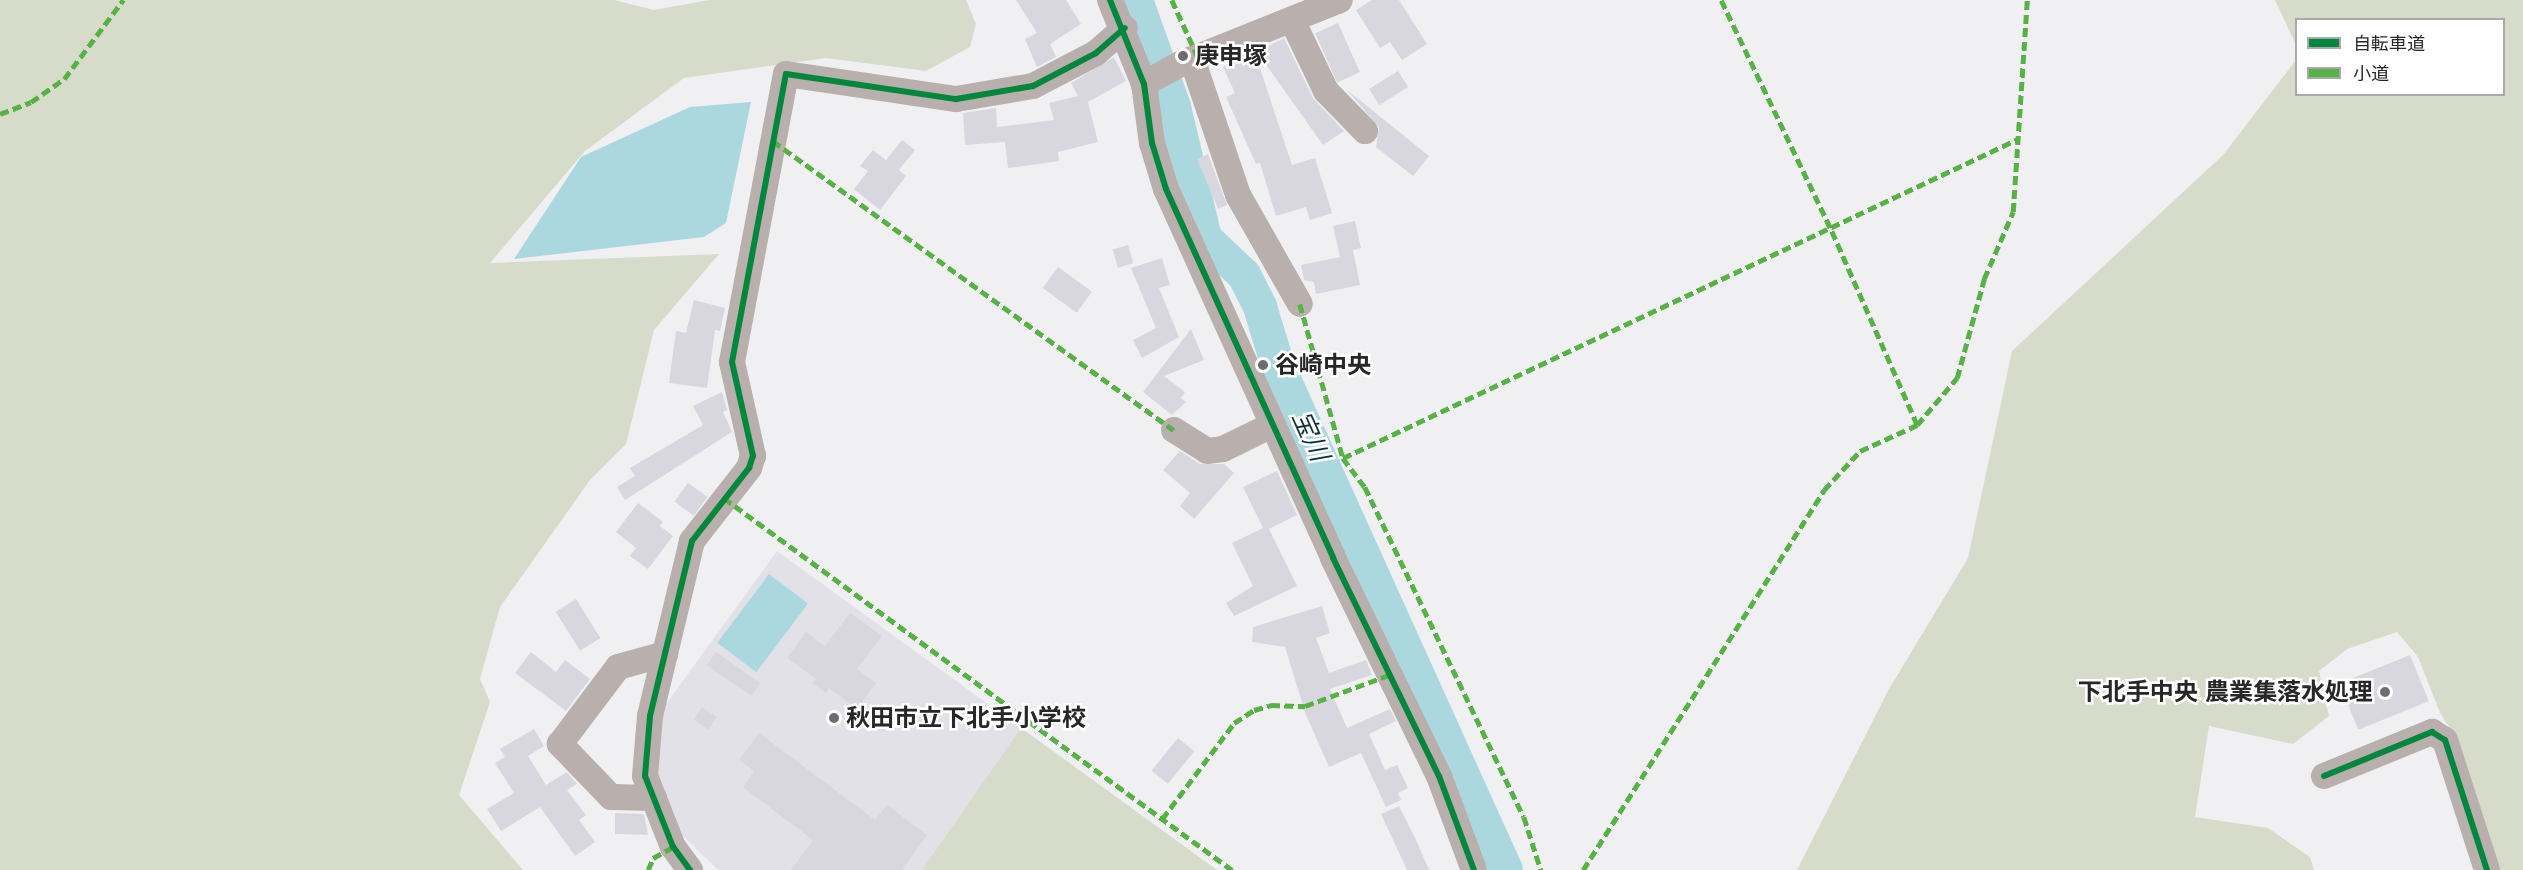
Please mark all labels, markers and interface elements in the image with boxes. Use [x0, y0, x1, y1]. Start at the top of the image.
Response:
legend [2295, 18, 2505, 96]
text: 自転車道 [2353, 31, 2425, 57]
place label: 庚申塚 [1195, 42, 1267, 70]
marker: 庚申塚 [1176, 49, 1190, 63]
text: 小道 [2353, 61, 2389, 87]
place label: 谷崎中央 [1275, 351, 1371, 379]
marker: 谷崎中央 [1256, 358, 1270, 372]
water label: 宝川 [1285, 406, 1335, 466]
place label: 下北手中央 農業集落水処理 [2078, 678, 2373, 706]
marker: 下北手中央 農業集落水処理 [2378, 685, 2392, 699]
place label: 秋田市立下北手小学校 [846, 704, 1086, 732]
marker: 秋田市立下北手小学校 [827, 711, 841, 725]

